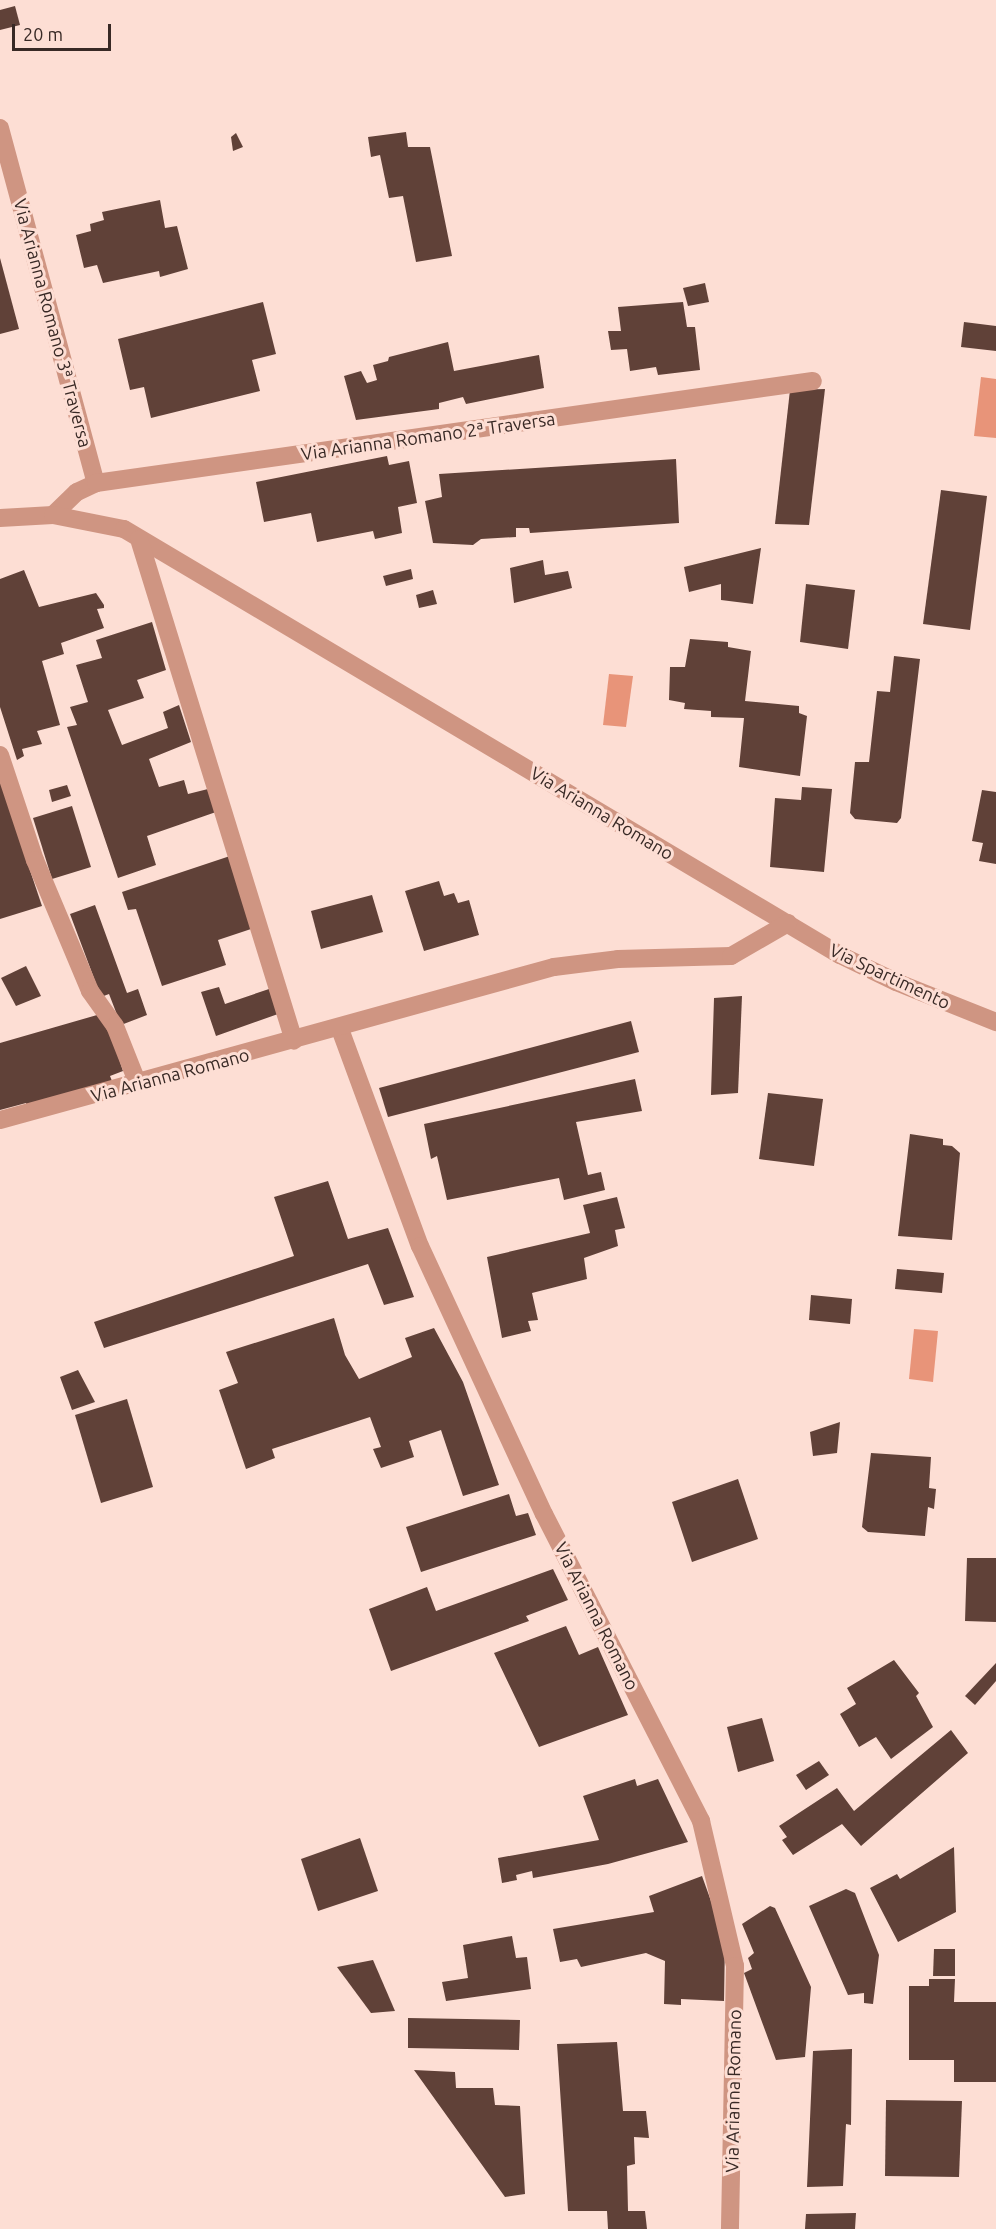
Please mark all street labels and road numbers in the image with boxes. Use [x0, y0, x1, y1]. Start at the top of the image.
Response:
street label: Via Arianna Romano 3ª Traversa [9, 196, 97, 450]
street label: Via Arianna Romano 2ª Traversa [299, 407, 557, 465]
street label: Via Arianna Romano [527, 762, 677, 864]
street label: Via Spartimento [826, 939, 954, 1013]
street label: Via Arianna Romano [88, 1043, 252, 1107]
street label: Via Arianna Romano [550, 1538, 644, 1694]
street label: Via Arianna Romano [721, 2009, 745, 2173]

